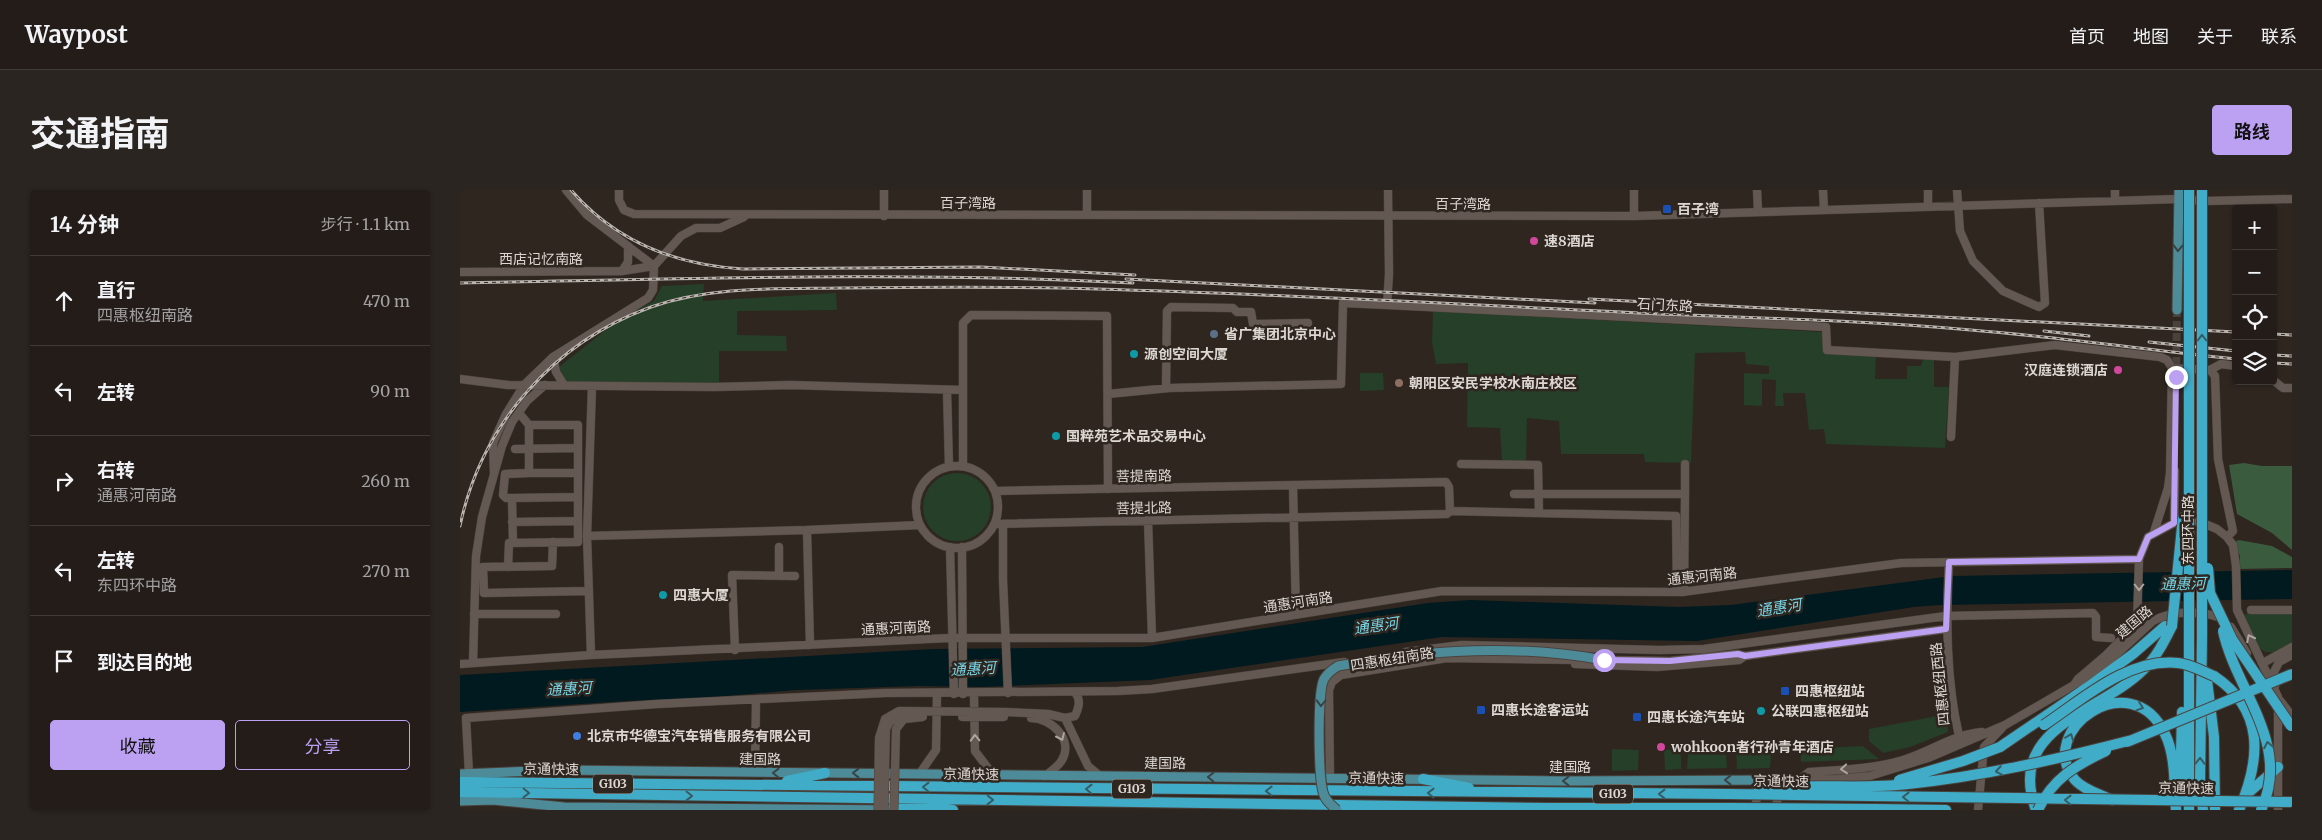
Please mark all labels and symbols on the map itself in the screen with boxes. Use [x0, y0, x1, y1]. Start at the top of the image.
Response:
street label: 百子湾路 [940, 194, 996, 212]
street label: 百子湾路 [1435, 195, 1491, 213]
place label: 百子湾 [1677, 200, 1719, 218]
marker: 百子湾 [1661, 203, 1673, 215]
place label: 速8酒店 [1544, 232, 1595, 250]
marker: 速8酒店 [1528, 235, 1540, 247]
one-way arrow [2173, 244, 2183, 252]
street label: 西店记忆南路 [499, 250, 583, 268]
street label: 石门东路 [1637, 295, 1693, 315]
place label: 省广集团北京中心 [1224, 325, 1336, 343]
marker: 省广集团北京中心 [1208, 328, 1220, 340]
one-way arrow [2197, 334, 2207, 342]
place label: 源创空间大厦 [1144, 345, 1228, 363]
marker: 源创空间大厦 [1128, 348, 1140, 360]
place label: 汉庭连锁酒店 [2024, 361, 2108, 379]
marker: 汉庭连锁酒店 [2112, 364, 2124, 376]
route end [2165, 366, 2188, 389]
place label: 朝阳区安民学校水南庄校区 [1409, 374, 1577, 392]
marker: 朝阳区安民学校水南庄校区 [1393, 377, 1405, 389]
place label: 国粹苑艺术品交易中心 [1066, 427, 1206, 445]
marker: 国粹苑艺术品交易中心 [1050, 430, 1062, 442]
street label: 菩提南路 [1116, 467, 1172, 485]
street label: 东四环中路 [2179, 495, 2197, 565]
street label: 菩提北路 [1116, 499, 1172, 517]
street label: 通惠河南路 [1666, 563, 1738, 589]
water label: 通惠河 [2160, 574, 2209, 593]
one-way arrow [2134, 584, 2144, 591]
place label: 四惠大厦 [673, 586, 729, 604]
street label: 通惠河南路 [1262, 588, 1334, 616]
marker: 四惠大厦 [657, 589, 669, 601]
water label: 通惠河 [1755, 594, 1806, 620]
street label: 建国路 [2112, 602, 2156, 642]
water label: 通惠河 [1352, 613, 1402, 638]
street label: 通惠河南路 [861, 617, 931, 639]
one-way arrow [2246, 634, 2256, 643]
street label: 四惠枢纽西路 [1927, 641, 1953, 727]
street label: 四惠枢纽南路 [1349, 644, 1435, 674]
route start [1593, 649, 1616, 672]
water label: 通惠河 [950, 658, 999, 679]
water label: 通惠河 [546, 678, 595, 699]
place label: 四惠枢纽站 [1795, 682, 1865, 700]
marker: 四惠枢纽站 [1779, 685, 1791, 697]
one-way arrow [1315, 699, 1326, 707]
place label: 四惠长途客运站 [1491, 701, 1589, 719]
one-way arrow [2135, 701, 2144, 711]
place label: 公联四惠枢纽站 [1771, 702, 1869, 720]
marker: 四惠长途客运站 [1475, 704, 1487, 716]
marker: 公联四惠枢纽站 [1755, 705, 1767, 717]
place label: 四惠长途汽车站 [1647, 708, 1745, 726]
marker: 四惠长途汽车站 [1631, 711, 1643, 723]
place label: 北京市华德宝汽车销售服务有限公司 [587, 727, 811, 745]
marker: 北京市华德宝汽车销售服务有限公司 [571, 730, 583, 742]
one-way arrow [1055, 732, 1065, 741]
one-way arrow [2064, 733, 2074, 742]
one-way arrow [970, 734, 980, 742]
place label: wohkoon者行孙青年酒店 [1670, 738, 1834, 756]
marker: wohkoon者行孙青年酒店 [1655, 741, 1667, 753]
one-way arrow [2263, 741, 2273, 750]
street label: 建国路 [739, 750, 781, 768]
street label: 建国路 [1144, 754, 1186, 772]
one-way arrow [2195, 757, 2205, 765]
street label: 建国路 [1549, 758, 1591, 776]
street label: 京通快速 [523, 760, 579, 778]
one-way arrow [1840, 764, 1848, 775]
street label: 京通快速 [943, 765, 999, 783]
one-way arrow [1995, 766, 2004, 776]
one-way arrow [772, 767, 780, 778]
one-way arrow [852, 768, 860, 778]
street label: 京通快速 [1348, 769, 1404, 787]
one-way arrow [1207, 772, 1215, 783]
street label: 京通快速 [1753, 772, 1809, 790]
road number: G103 [593, 774, 633, 794]
one-way arrow [1724, 775, 1732, 785]
one-way arrow [1562, 776, 1570, 786]
street label: 京通快速 [2158, 779, 2214, 797]
road number: G103 [1112, 780, 1152, 798]
one-way arrow [922, 782, 930, 792]
one-way arrow [1085, 784, 1092, 794]
road number: G103 [1593, 784, 1633, 804]
one-way arrow [1265, 786, 1272, 796]
one-way arrow [522, 788, 530, 798]
one-way arrow [1427, 788, 1435, 798]
one-way arrow [1658, 789, 1666, 799]
one-way arrow [685, 790, 693, 801]
one-way arrow [1902, 792, 1910, 802]
one-way arrow [986, 795, 994, 805]
one-way arrow [2064, 795, 2072, 805]

